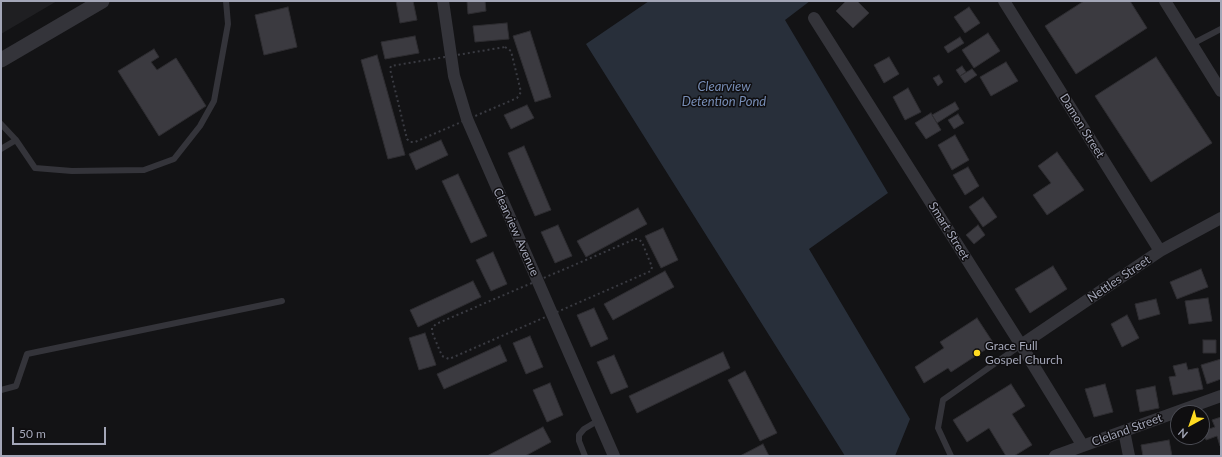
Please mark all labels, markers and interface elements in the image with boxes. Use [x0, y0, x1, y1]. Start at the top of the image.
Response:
water label: Clearview Detention Pond [682, 79, 766, 110]
street label: Damon Street [1057, 91, 1107, 161]
street label: Clearview Avenue [490, 186, 542, 278]
street label: Smart Street [926, 199, 972, 263]
street label: Nettles Street [1085, 253, 1153, 305]
place label: Grace Full Gospel Church [985, 339, 1063, 367]
marker: Grace Full Gospel Church [972, 348, 982, 358]
north arrow [1170, 405, 1210, 445]
street label: Cleland Street [1090, 411, 1164, 449]
scale bar [14, 419, 108, 445]
text: 50 m [19, 426, 46, 441]
text: N [1175, 426, 1190, 442]

